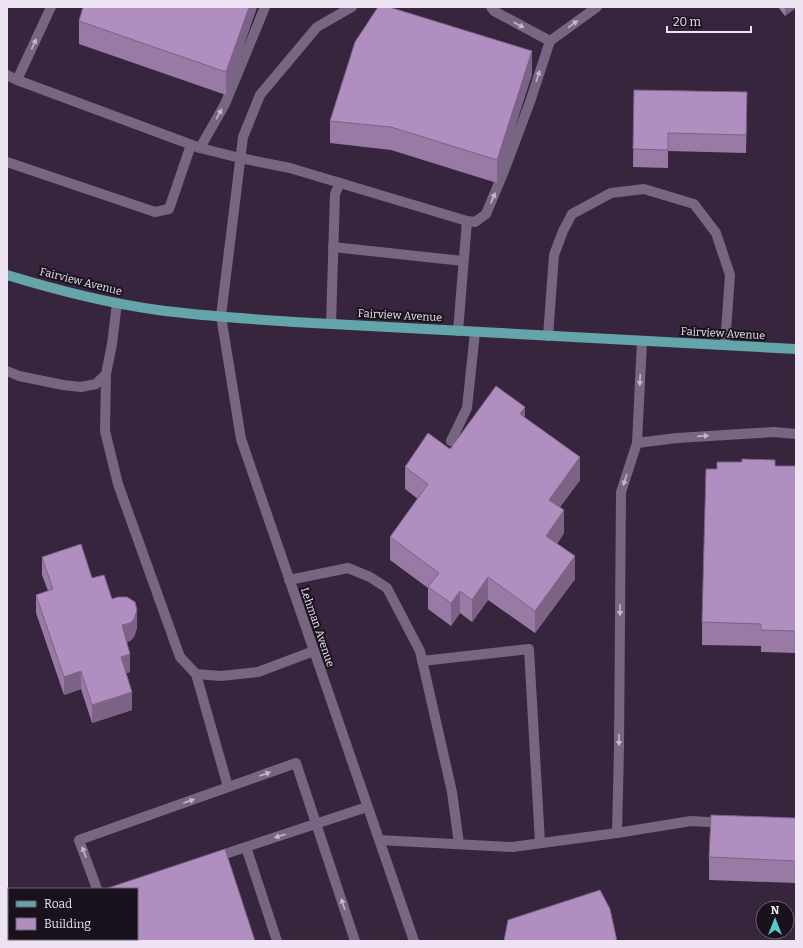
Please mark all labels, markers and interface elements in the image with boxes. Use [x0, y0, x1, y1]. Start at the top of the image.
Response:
scale bar [667, 8, 751, 34]
text: 20 m [673, 15, 702, 29]
one-way arrow [568, 20, 579, 28]
one-way arrow [514, 22, 525, 28]
one-way arrow [31, 39, 37, 50]
one-way arrow [535, 70, 541, 82]
one-way arrow [216, 108, 223, 120]
one-way arrow [490, 192, 496, 204]
street label: Fairview Avenue [38, 265, 123, 298]
street label: Fairview Avenue [357, 307, 443, 324]
street label: Fairview Avenue [680, 325, 766, 342]
one-way arrow [637, 374, 644, 386]
one-way arrow [697, 433, 709, 440]
one-way arrow [622, 474, 628, 486]
street label: Lehman Avenue [298, 586, 337, 669]
one-way arrow [617, 604, 623, 617]
one-way arrow [616, 734, 622, 747]
one-way arrow [259, 771, 271, 777]
one-way arrow [183, 798, 195, 804]
one-way arrow [273, 833, 285, 839]
one-way arrow [80, 846, 86, 858]
legend [8, 888, 138, 940]
text: Road [44, 897, 72, 911]
one-way arrow [340, 898, 346, 910]
north arrow [755, 900, 795, 940]
text: N [771, 904, 780, 917]
text: Building [44, 917, 91, 931]

